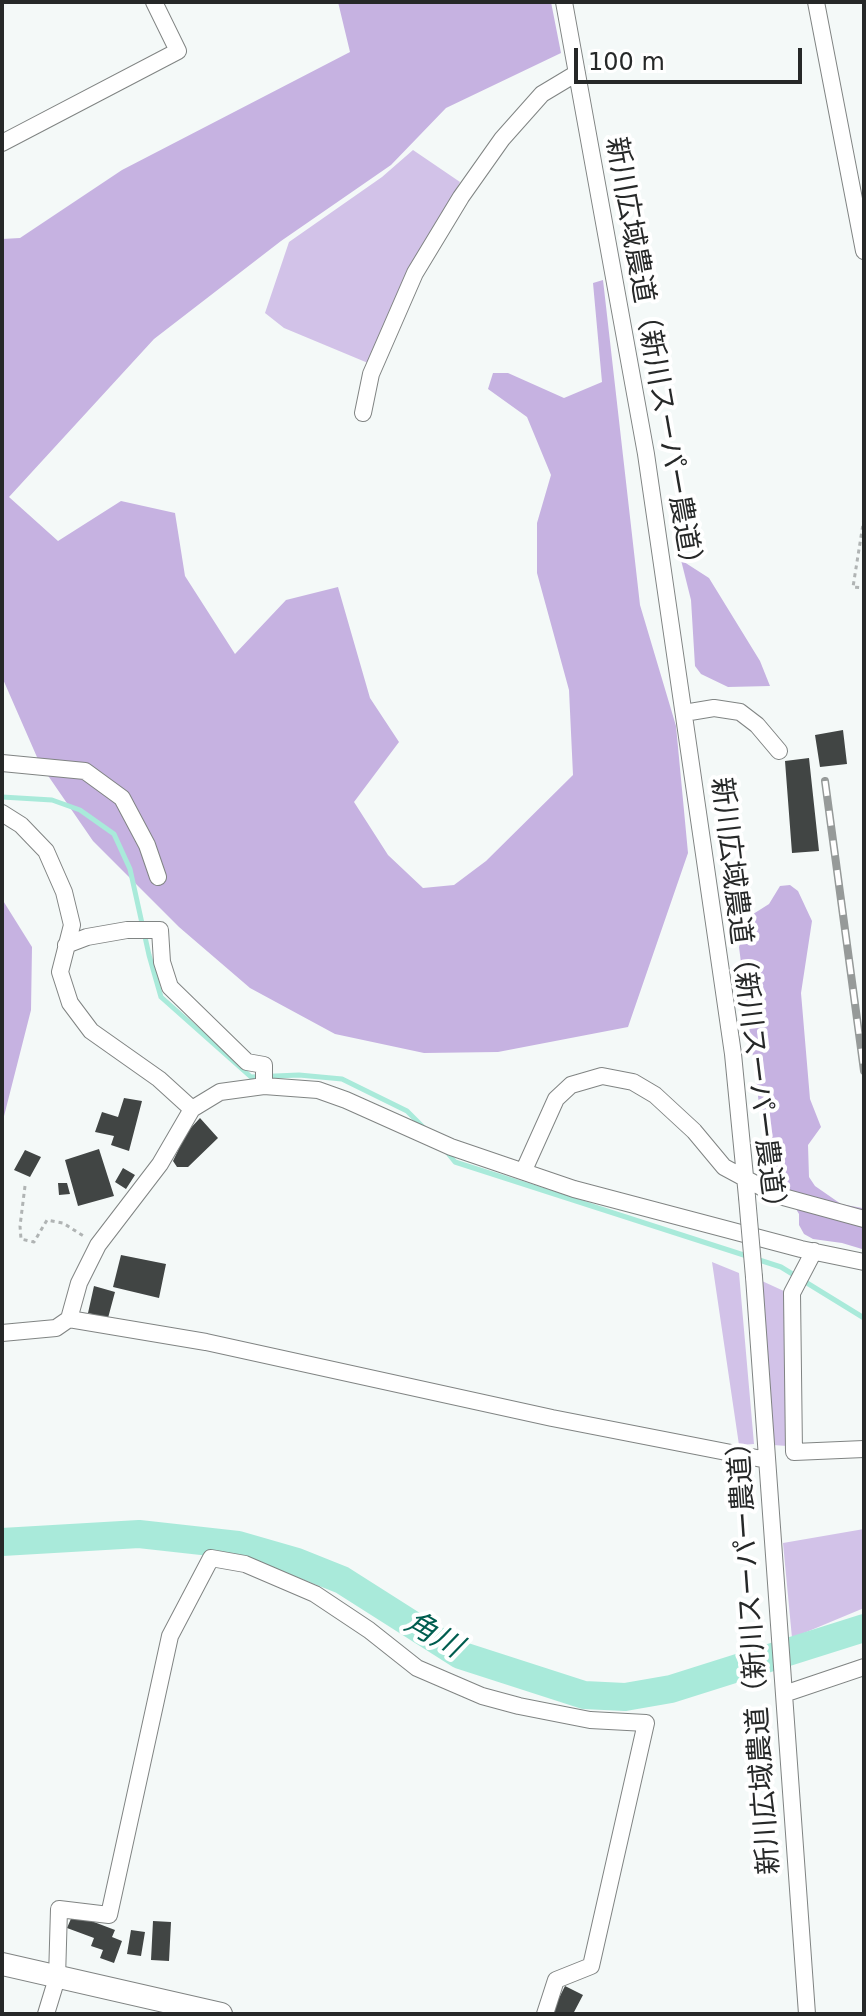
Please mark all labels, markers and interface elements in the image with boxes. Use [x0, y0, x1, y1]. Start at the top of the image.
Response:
scale bar [578, 32, 806, 82]
text: 100 m [588, 48, 665, 76]
street label: 新川広域農道（新川スーパー農道） [598, 134, 708, 582]
street label: 新川広域農道（新川スーパー農道） [703, 776, 791, 1224]
street label: 新川広域農道（新川スーパー農道） [723, 1426, 787, 1876]
water label: 角川 [398, 1605, 468, 1667]

